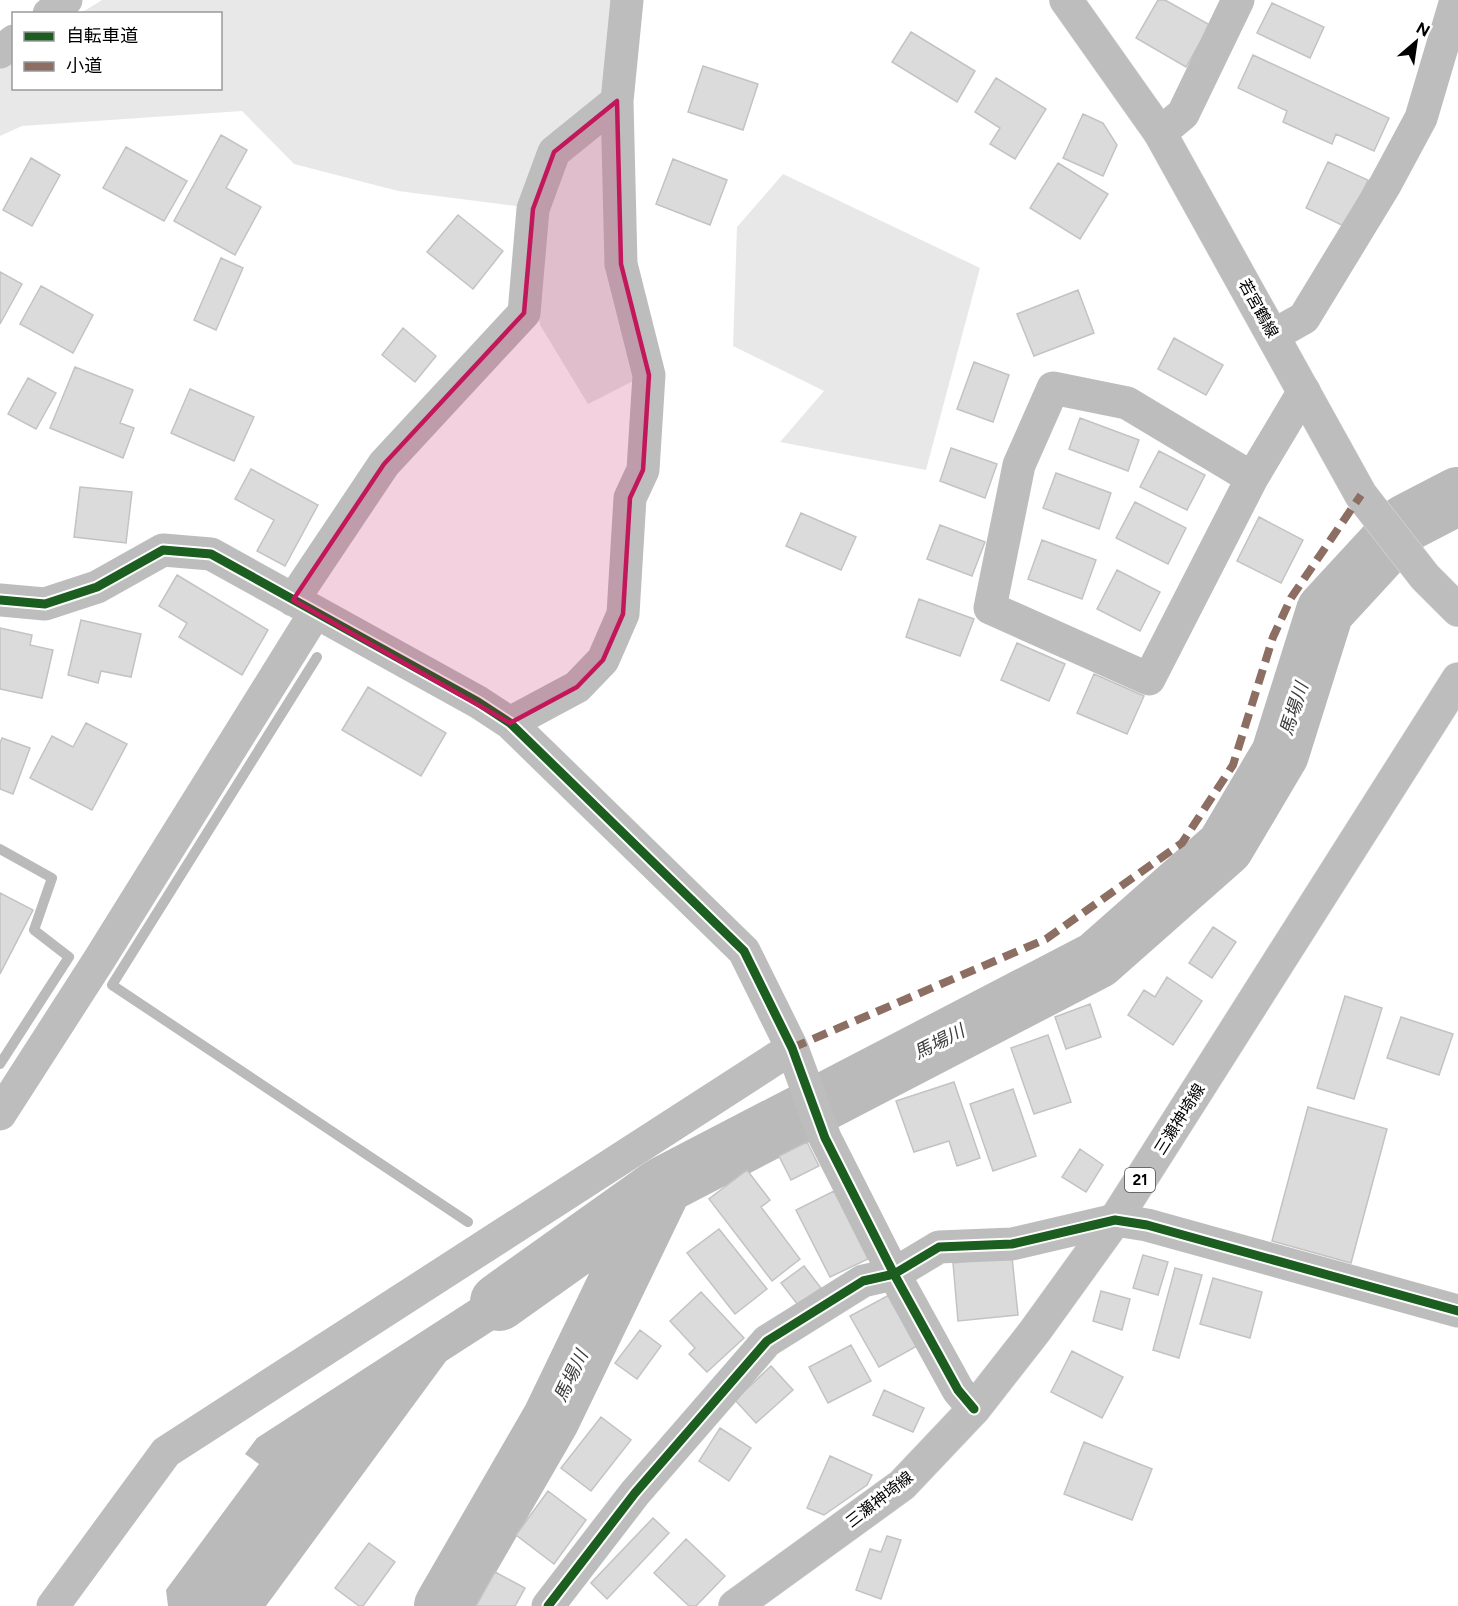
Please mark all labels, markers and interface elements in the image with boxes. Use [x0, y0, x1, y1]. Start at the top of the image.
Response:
legend [12, 12, 222, 90]
north arrow [1386, 12, 1446, 72]
text: N [1413, 18, 1433, 41]
text: 自転車道 [66, 25, 138, 47]
text: 小道 [66, 55, 102, 77]
street label: 若宮鶴線 [1235, 276, 1282, 341]
water label: 馬場川 [1275, 678, 1313, 738]
water label: 馬場川 [910, 1019, 970, 1064]
street label: 三瀬神埼線 [1150, 1080, 1209, 1158]
road number: 21 [1125, 1168, 1155, 1192]
water label: 馬場川 [549, 1345, 594, 1405]
street label: 三瀬神埼線 [842, 1467, 917, 1532]

